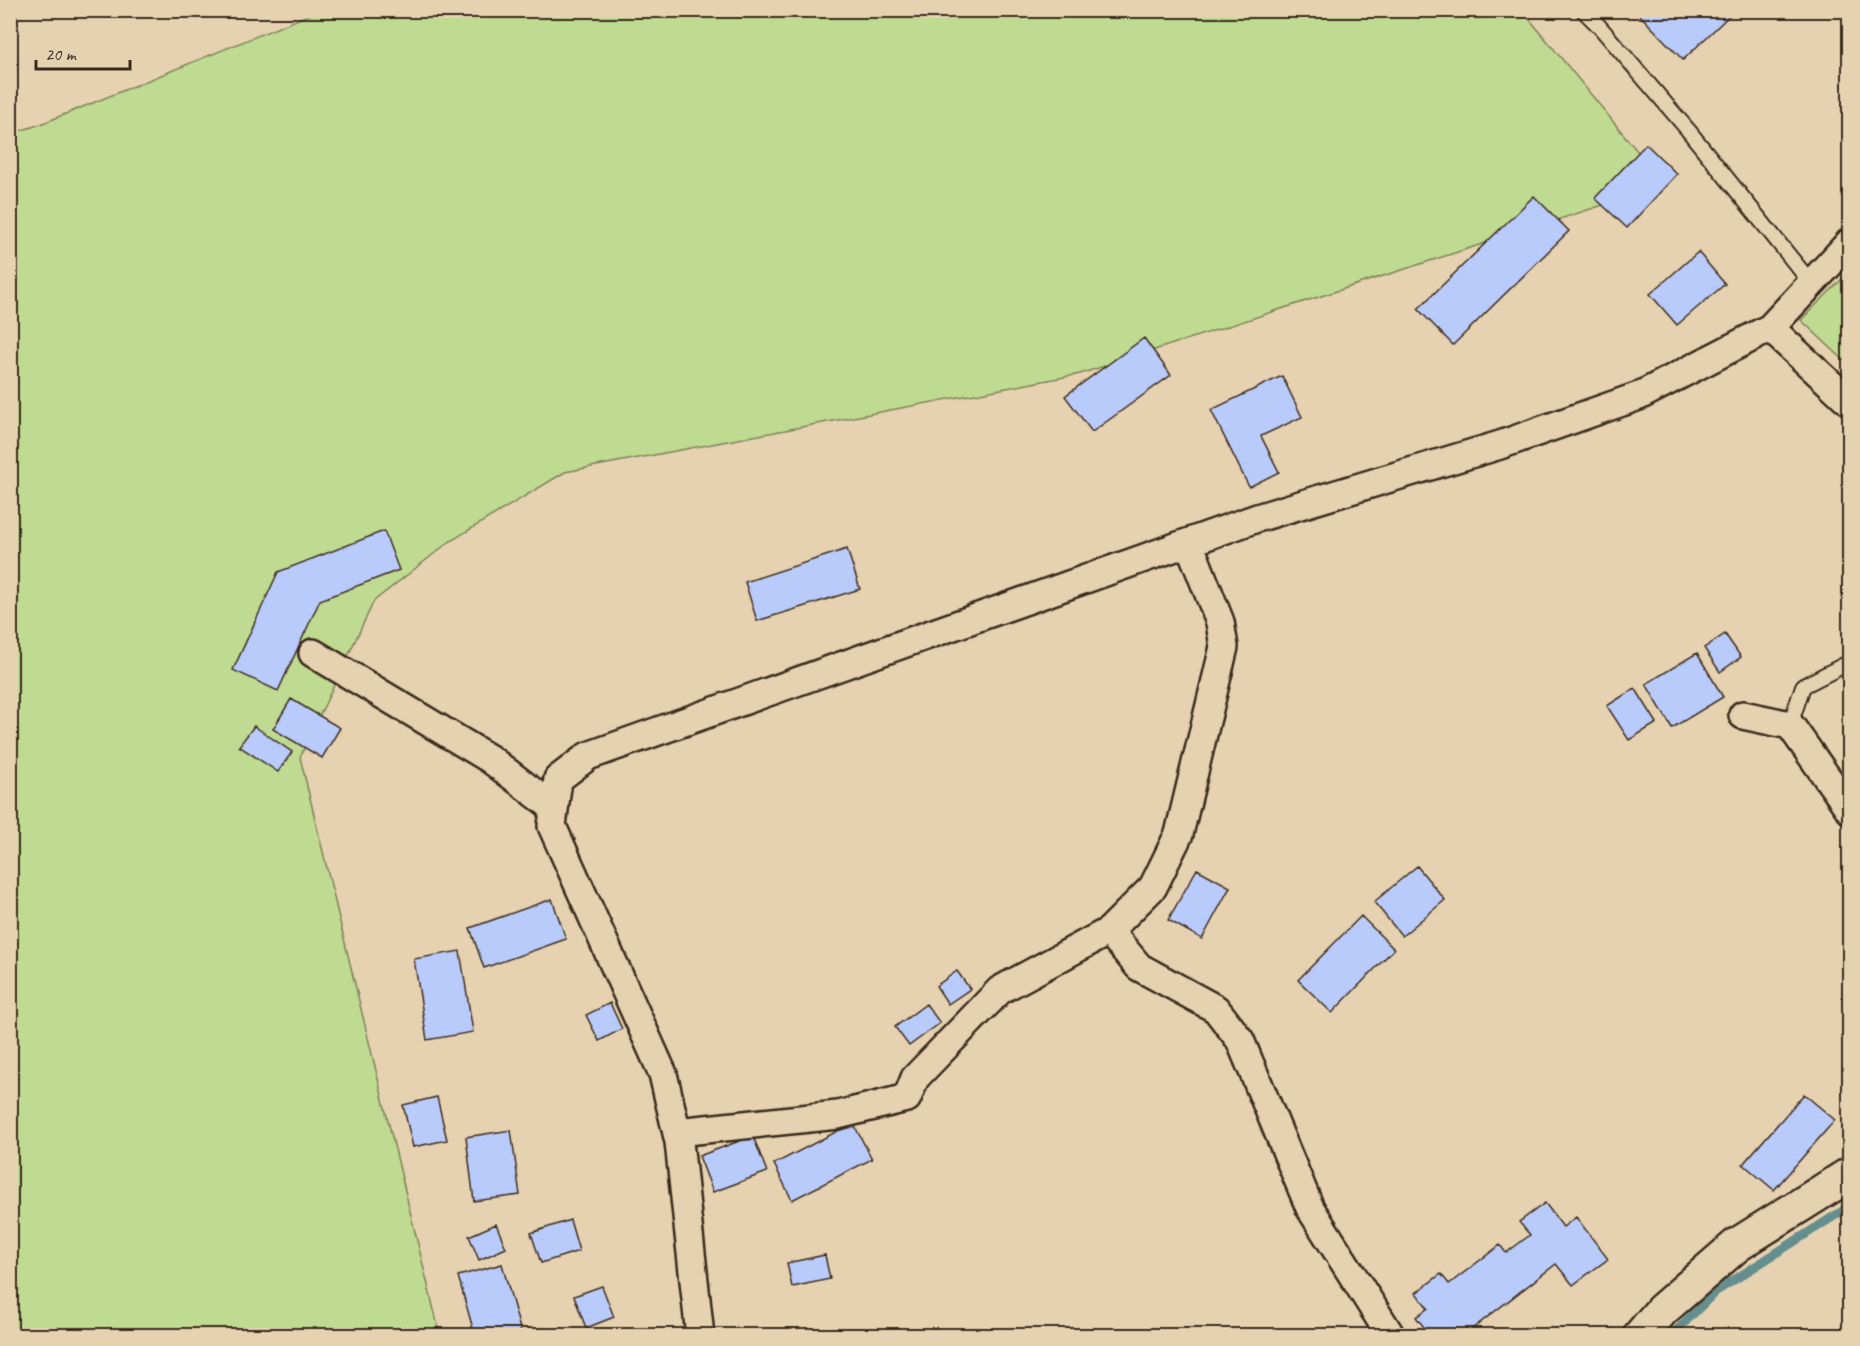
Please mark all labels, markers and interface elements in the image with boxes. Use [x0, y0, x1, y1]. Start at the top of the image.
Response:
scale bar [36, 33, 130, 71]
text: 20 m [45, 43, 78, 65]

